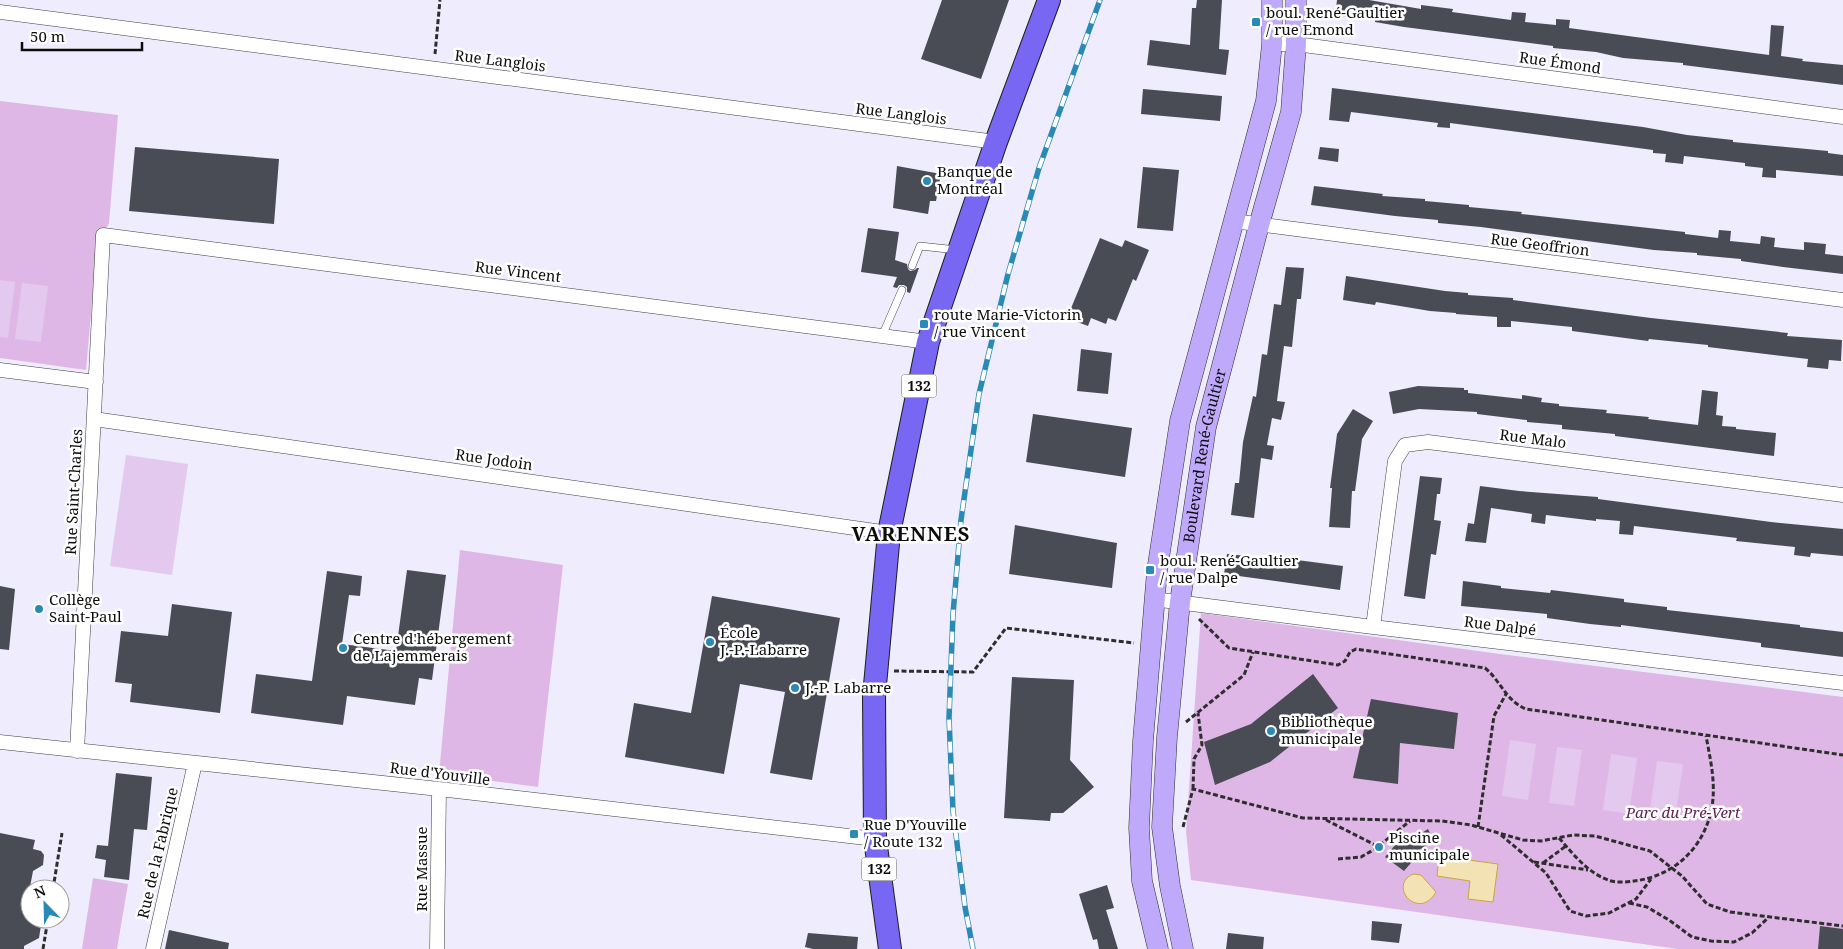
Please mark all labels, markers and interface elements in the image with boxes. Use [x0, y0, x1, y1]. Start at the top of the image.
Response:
place label: boul. René-Gaultier / rue Emond [1266, 2, 1404, 39]
marker: boul. René-Gaultier / rue Emond [1250, 16, 1262, 28]
scale bar [22, 20, 142, 52]
text: 50 m [30, 26, 65, 46]
street label: Rue Langlois [453, 44, 547, 76]
street label: Rue Émond [1518, 46, 1602, 78]
street label: Rue Langlois [854, 97, 948, 129]
place label: Banque de Montréal [937, 161, 1013, 198]
marker: Banque de Montréal [921, 175, 933, 187]
street label: Rue Geoffrion [1490, 228, 1591, 260]
street label: Rue Vincent [474, 256, 562, 286]
place label: route Marie-Victorin / rue Vincent [934, 304, 1082, 341]
marker: route Marie-Victorin / rue Vincent [918, 318, 930, 330]
street label: Boulevard René-Gaultier [1178, 366, 1230, 544]
road number: 132 [902, 374, 936, 398]
street label: Rue Malo [1499, 424, 1568, 452]
street label: Rue Saint-Charles [60, 428, 86, 555]
street label: Rue Jodoin [454, 444, 534, 474]
district label: VARENNES [852, 520, 970, 547]
place label: boul. René-Gaultier / rue Dalpe [1160, 550, 1298, 587]
marker: boul. René-Gaultier / rue Dalpe [1144, 564, 1156, 576]
place label: Collège Saint-Paul [49, 589, 122, 626]
marker: Collège Saint-Paul [33, 603, 45, 615]
street label: Rue Dalpé [1463, 611, 1537, 639]
place label: École J.-P.-Labarre [719, 622, 807, 659]
place label: Centre d'hébergement de Lajemmerais [353, 628, 512, 665]
marker: École J.-P.-Labarre [704, 636, 716, 648]
marker: Centre d'hébergement de Lajemmerais [337, 642, 349, 654]
place label: J.-P. Labarre [804, 677, 891, 697]
marker: J.-P. Labarre [789, 682, 801, 694]
place label: Bibliothèque municipale [1281, 711, 1373, 748]
marker: Bibliothèque municipale [1265, 725, 1277, 737]
street label: Rue d'Youville [389, 757, 492, 789]
street label: Rue de la Fabrique [132, 785, 182, 920]
park label: Parc du Pré-Vert [1625, 802, 1741, 822]
place label: Rue D'Youville / Route 132 [864, 814, 967, 851]
street label: Rue Massue [411, 827, 431, 911]
place label: Piscine municipale [1389, 827, 1470, 864]
marker: Rue D'Youville / Route 132 [848, 828, 860, 840]
marker: Piscine municipale [1373, 841, 1385, 853]
road number: 132 [862, 858, 896, 881]
north arrow [20, 879, 70, 929]
text: N [31, 881, 49, 902]

